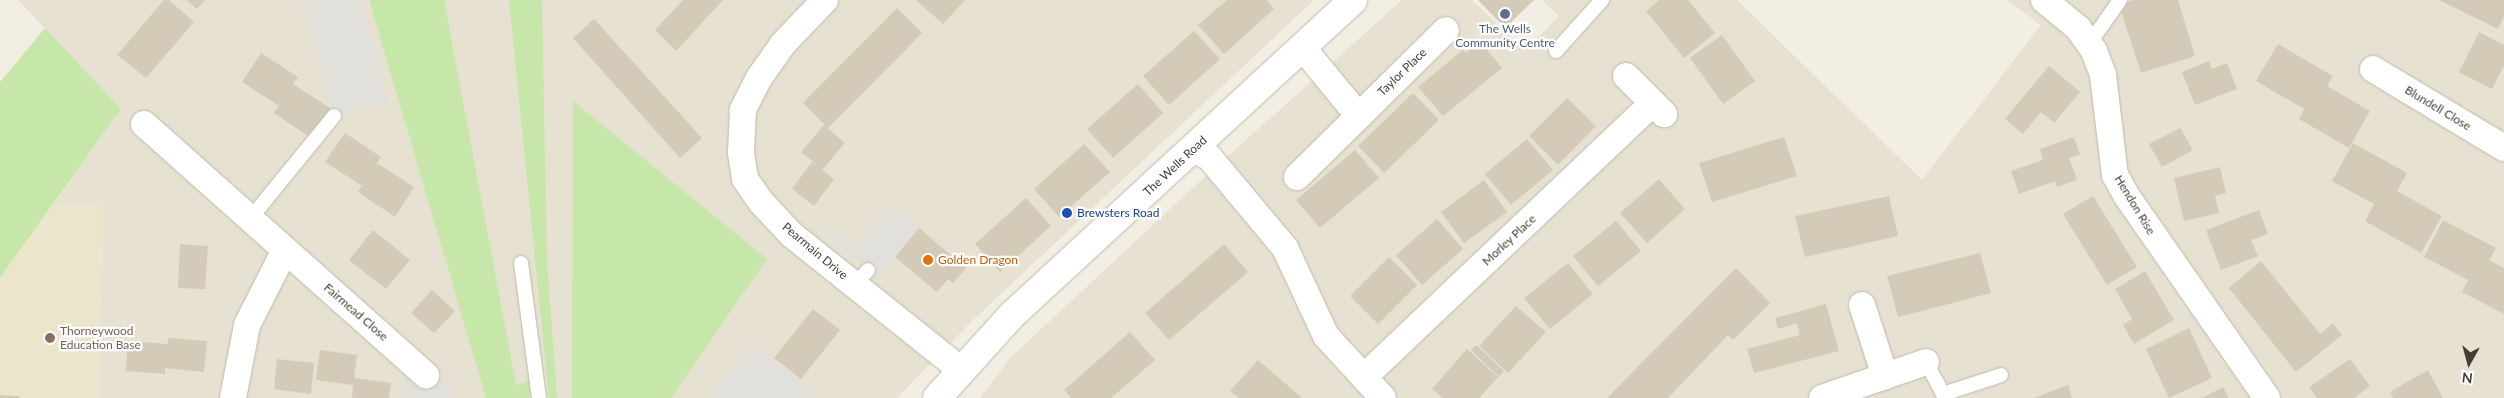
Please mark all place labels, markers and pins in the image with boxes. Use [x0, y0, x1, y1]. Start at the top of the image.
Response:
marker: The Wells Community Centre [1499, 8, 1511, 20]
place label: The Wells Community Centre [1455, 22, 1555, 50]
place label: Brewsters Road [1077, 206, 1159, 220]
marker: Brewsters Road [1061, 207, 1073, 219]
place label: Golden Dragon [938, 253, 1018, 267]
marker: Golden Dragon [922, 254, 934, 266]
place label: Thorneywood Education Base [60, 324, 141, 352]
marker: Thorneywood Education Base [44, 332, 56, 344]

